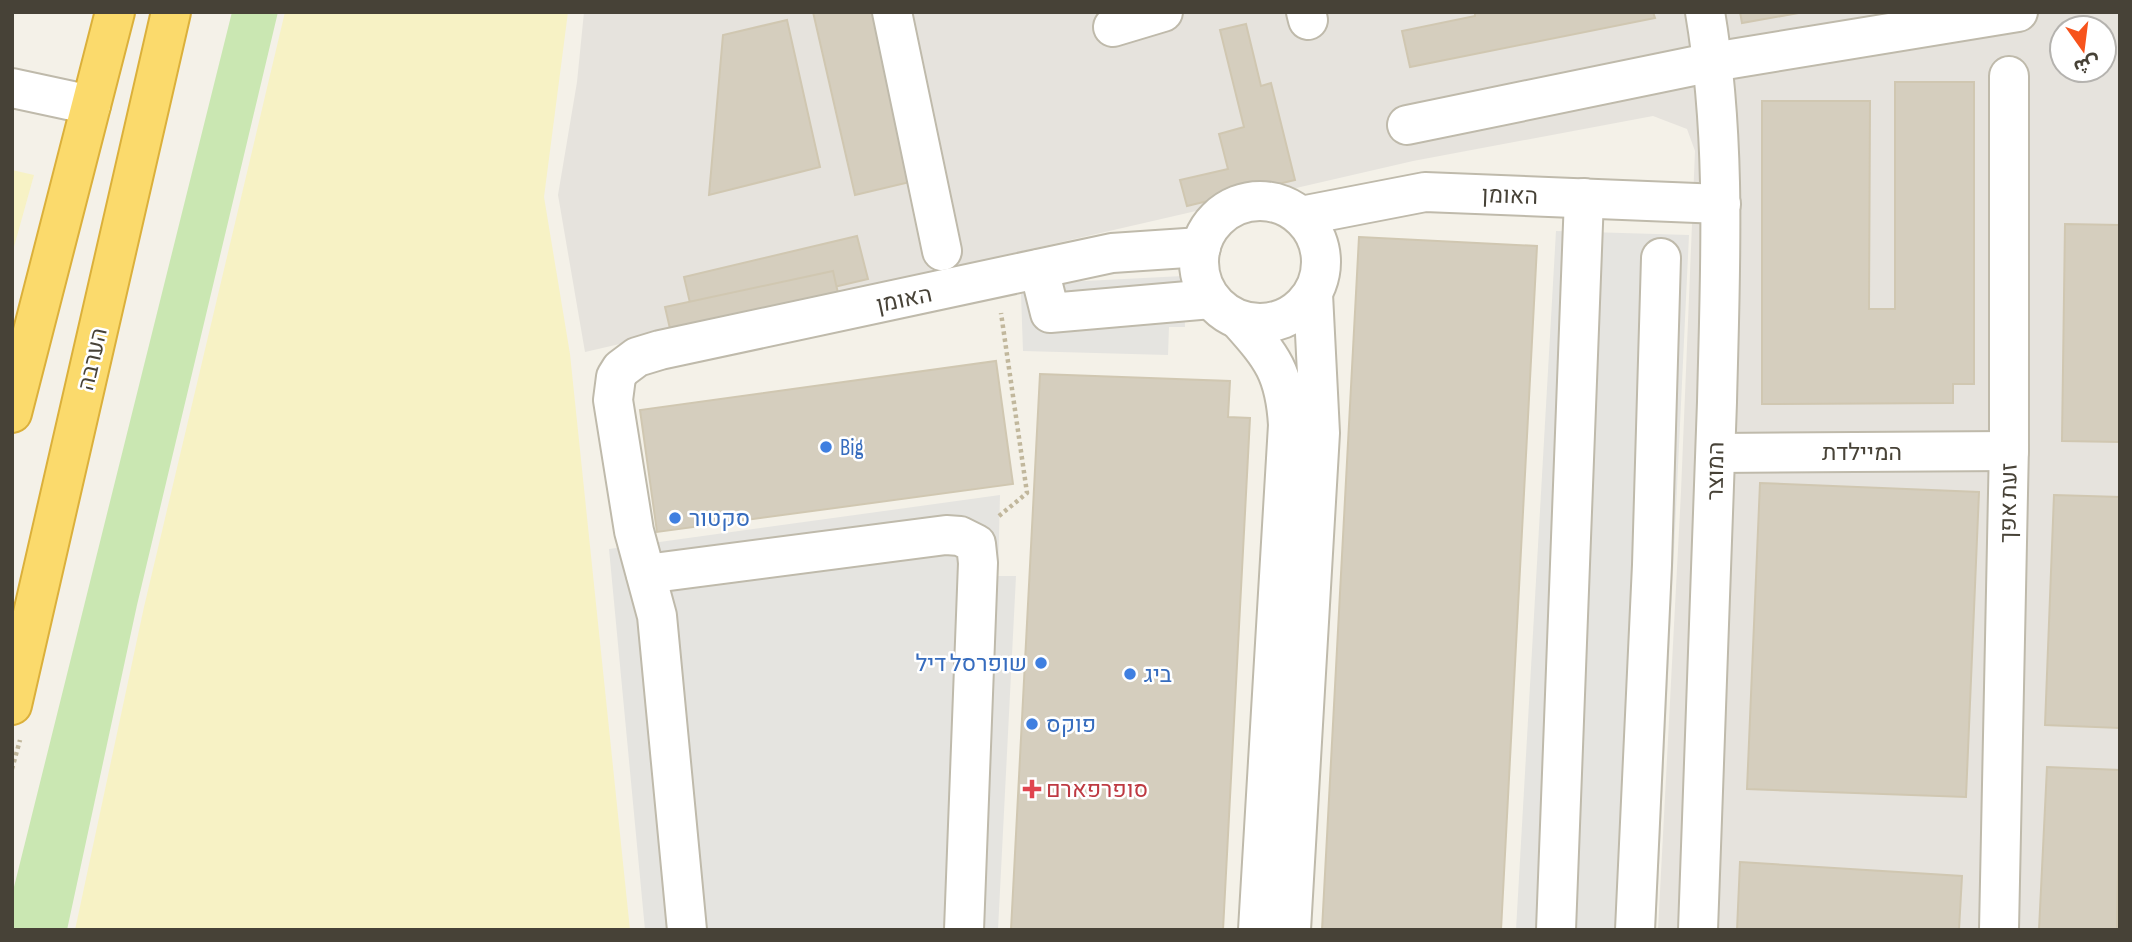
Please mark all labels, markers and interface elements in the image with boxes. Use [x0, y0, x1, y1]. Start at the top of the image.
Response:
north arrow [2048, 14, 2118, 84]
text: ش [2071, 50, 2102, 78]
street label: האומן [1481, 181, 1539, 211]
street label: האומן [874, 280, 935, 320]
street label: הערבה [72, 325, 114, 393]
place label: Big [840, 434, 864, 462]
marker: Big [818, 439, 834, 455]
street label: המיילדת [1822, 439, 1902, 467]
street label: המוצר [1701, 441, 1731, 501]
street label: זעת אפך [1994, 463, 2024, 543]
place label: סקטור [689, 505, 750, 533]
marker: סקטור [667, 510, 683, 526]
place label: שופרסל דיל [915, 650, 1027, 678]
marker: שופרסל דיל [1033, 655, 1049, 671]
place label: ביג [1144, 661, 1172, 689]
marker: ביג [1122, 666, 1138, 682]
place label: פוקס [1046, 711, 1096, 739]
marker: פוקס [1024, 716, 1040, 732]
place label: סופרפארם [1046, 776, 1148, 804]
marker: סופרפארם [1024, 781, 1040, 797]

